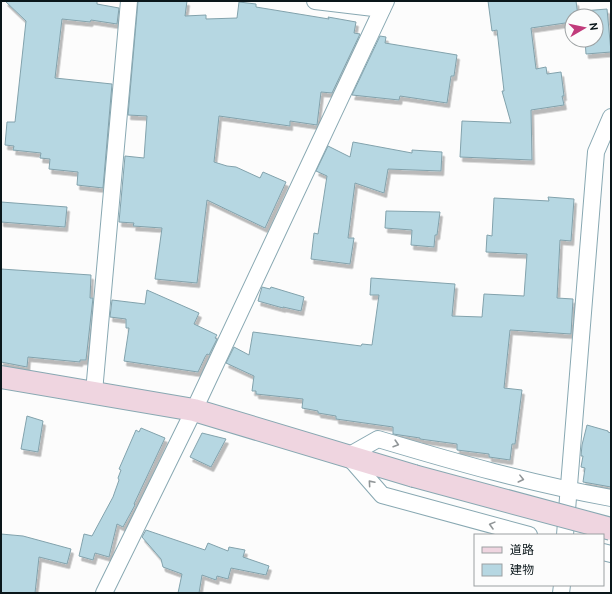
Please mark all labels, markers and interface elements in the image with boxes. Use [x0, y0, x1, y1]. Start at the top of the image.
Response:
north arrow [564, 8, 604, 48]
text: N [586, 21, 601, 31]
one-way arrow [392, 440, 399, 448]
one-way arrow [518, 474, 525, 482]
one-way arrow [369, 480, 376, 487]
one-way arrow [489, 521, 496, 530]
legend [474, 534, 604, 586]
text: 道路 [510, 542, 534, 557]
text: 建物 [510, 562, 534, 577]

